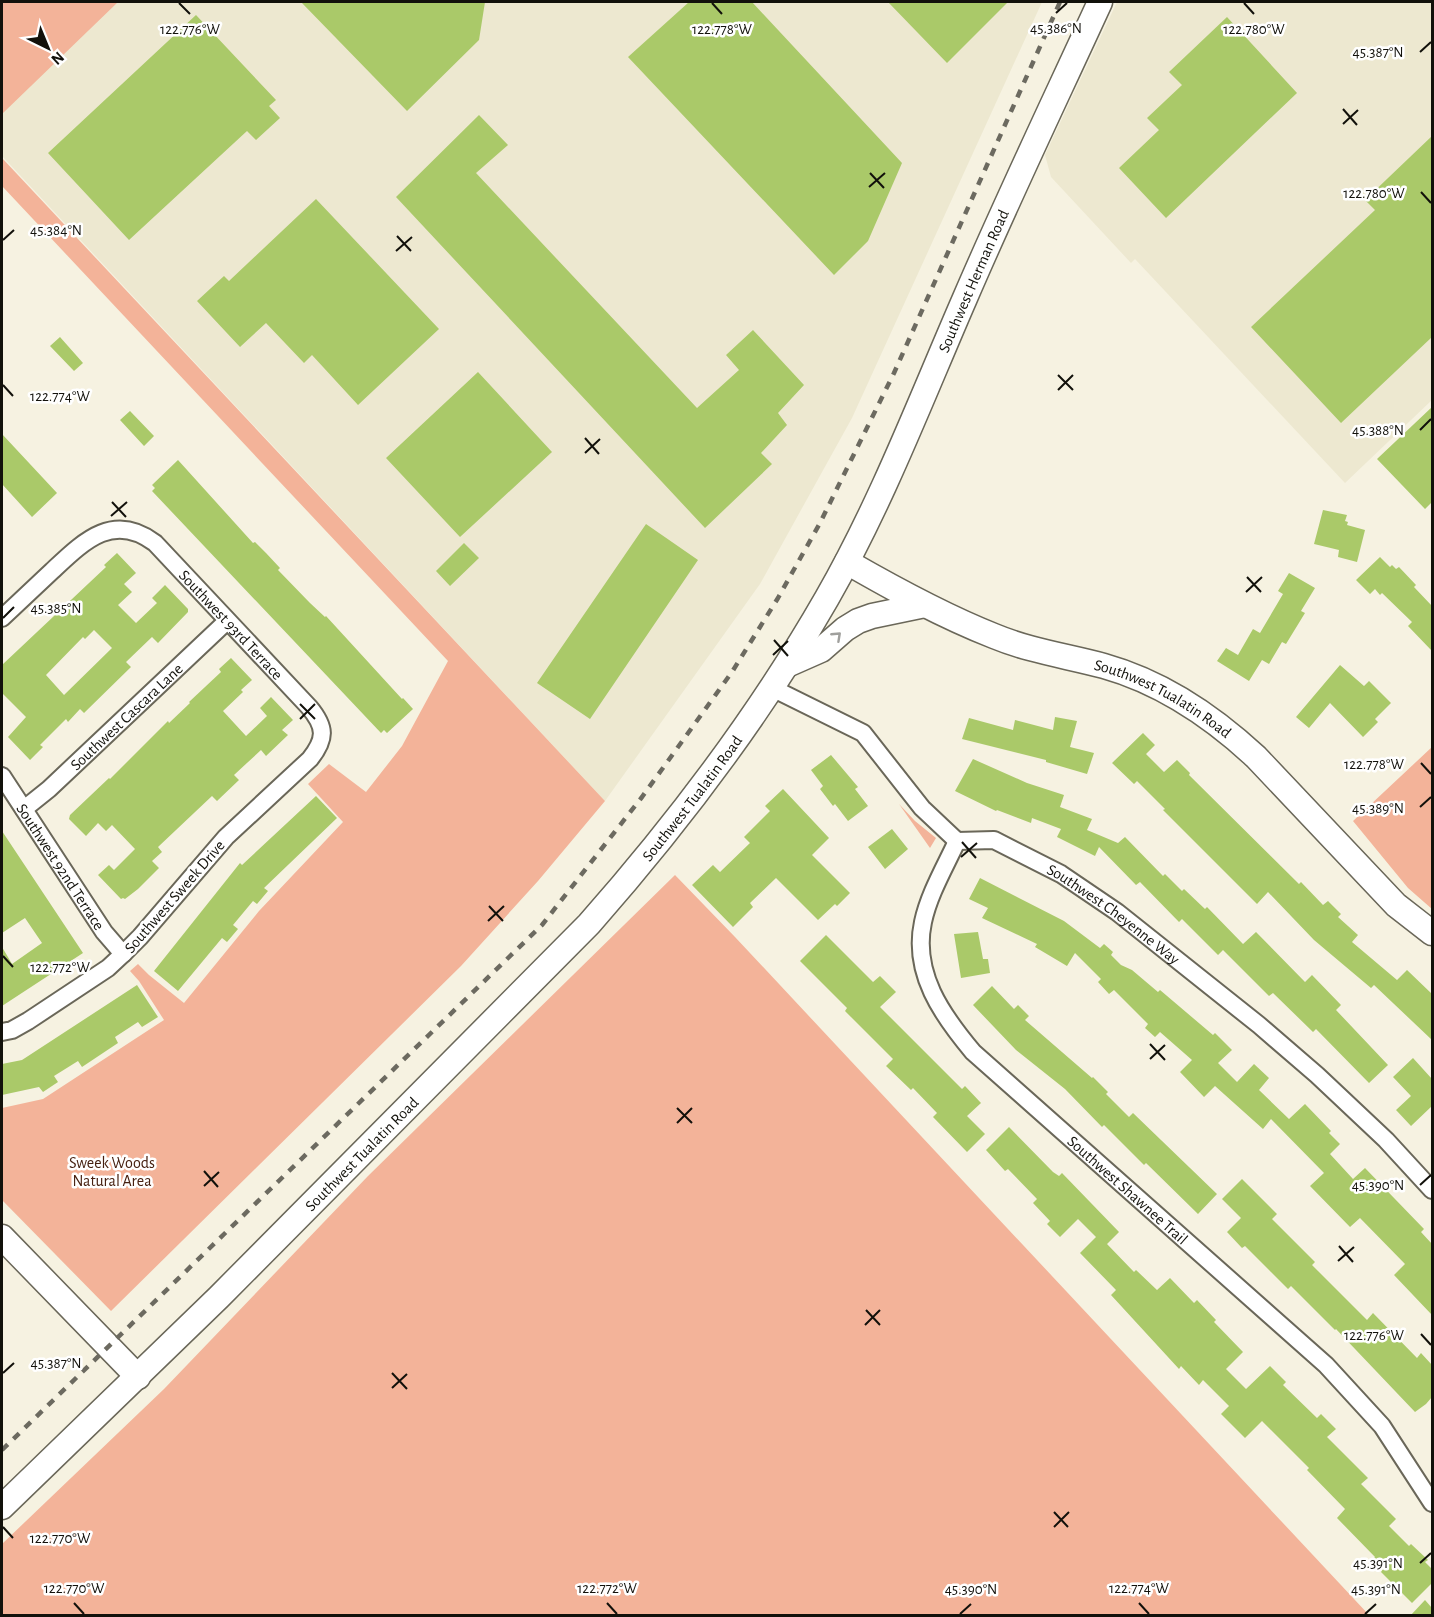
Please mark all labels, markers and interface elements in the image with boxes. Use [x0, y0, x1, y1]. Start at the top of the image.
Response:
north arrow [18, 18, 78, 78]
text: 45.386°N [1030, 21, 1082, 36]
text: 122.776°W [160, 22, 221, 37]
text: 122.778°W [692, 22, 753, 37]
text: 122.780°W [1223, 22, 1285, 37]
text: 45.387°N [1352, 45, 1404, 60]
text: N [48, 49, 67, 68]
text: 122.780°W [1343, 186, 1405, 201]
street label: Southwest Herman Road [936, 207, 1012, 355]
text: 45.384°N [30, 223, 82, 238]
text: 122.774°W [30, 389, 91, 404]
text: 45.388°N [1352, 423, 1404, 438]
street label: Southwest 93rd Terrace [176, 567, 286, 683]
text: 45.385°N [30, 601, 82, 616]
one-way arrow [831, 632, 841, 643]
street label: Southwest Tualatin Road [1092, 657, 1234, 741]
street label: Southwest Cascara Lane [68, 661, 186, 773]
street label: Southwest Tualatin Road [639, 733, 745, 864]
text: 122.778°W [1344, 757, 1405, 772]
street label: Southwest 92nd Terrace [13, 801, 107, 933]
text: 45.389°N [1352, 801, 1404, 816]
street label: Southwest Sweek Drive [122, 837, 228, 956]
street label: Southwest Cheyenne Way [1044, 861, 1183, 969]
text: 122.772°W [30, 960, 90, 975]
street label: Southwest Tualatin Road [302, 1094, 422, 1214]
street label: Southwest Shawnee Trail [1064, 1133, 1191, 1248]
park label: Sweek Woods Natural Area [69, 1155, 155, 1189]
text: 45.390°N [1352, 1178, 1404, 1193]
text: 122.776°W [1344, 1328, 1405, 1343]
text: 45.387°N [30, 1356, 82, 1371]
text: 122.770°W [30, 1531, 91, 1546]
text: 45.391°N [1353, 1556, 1403, 1571]
text: 122.770°W [44, 1581, 105, 1596]
text: 122.772°W [577, 1581, 637, 1596]
text: 122.774°W [1109, 1581, 1170, 1596]
text: 45.390°N [945, 1582, 997, 1597]
text: 45.391°N [1351, 1582, 1401, 1597]

